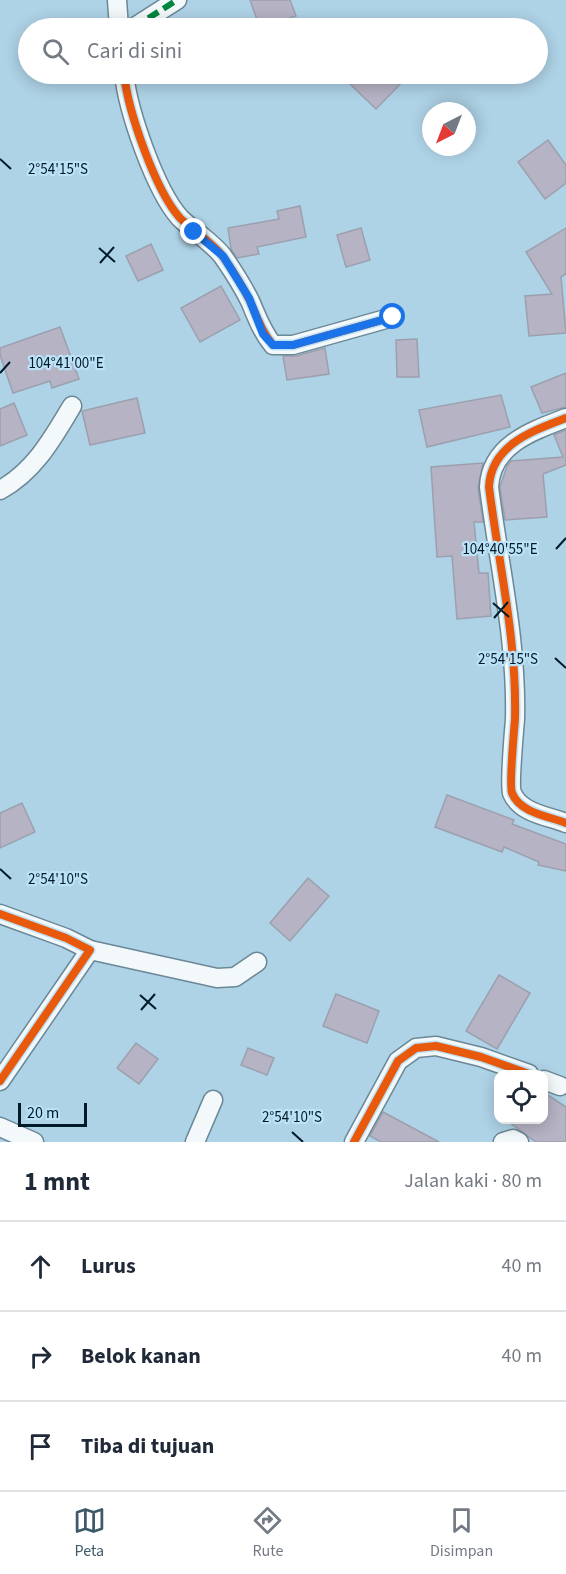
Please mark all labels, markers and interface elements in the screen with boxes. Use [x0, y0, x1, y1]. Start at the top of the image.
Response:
search box [18, 18, 548, 84]
icon: search [39, 35, 72, 68]
text: Cari di sini [87, 35, 182, 67]
north arrow [422, 102, 476, 156]
text: 2°54'15"S [28, 159, 88, 180]
route end [180, 218, 206, 244]
route start [379, 303, 405, 329]
text: 104°41'00"E [28, 353, 104, 374]
text: 104°40'55"E [462, 539, 538, 560]
text: 2°54'15"S [478, 649, 538, 670]
text: 2°54'10"S [28, 869, 88, 890]
map controls [494, 1070, 548, 1124]
button: locate [494, 1070, 548, 1124]
scale bar [18, 1100, 87, 1128]
text: 20 m [27, 1102, 59, 1124]
text: 2°54'10"S [262, 1107, 322, 1128]
text: 1 mnt [24, 1163, 90, 1200]
text: Jalan kaki · 80 m [404, 1167, 542, 1195]
icon: ahead [24, 1250, 57, 1283]
text: Lurus [81, 1250, 136, 1282]
text: 40 m [502, 1252, 542, 1280]
icon: right [24, 1340, 57, 1373]
text: Belok kanan [81, 1340, 201, 1372]
text: 40 m [502, 1342, 542, 1370]
icon: arrive [24, 1430, 57, 1463]
text: Tiba di tujuan [81, 1430, 214, 1462]
tab: Peta [73, 1504, 106, 1562]
tab: Rute [251, 1504, 284, 1562]
tab: Disimpan [430, 1504, 493, 1562]

